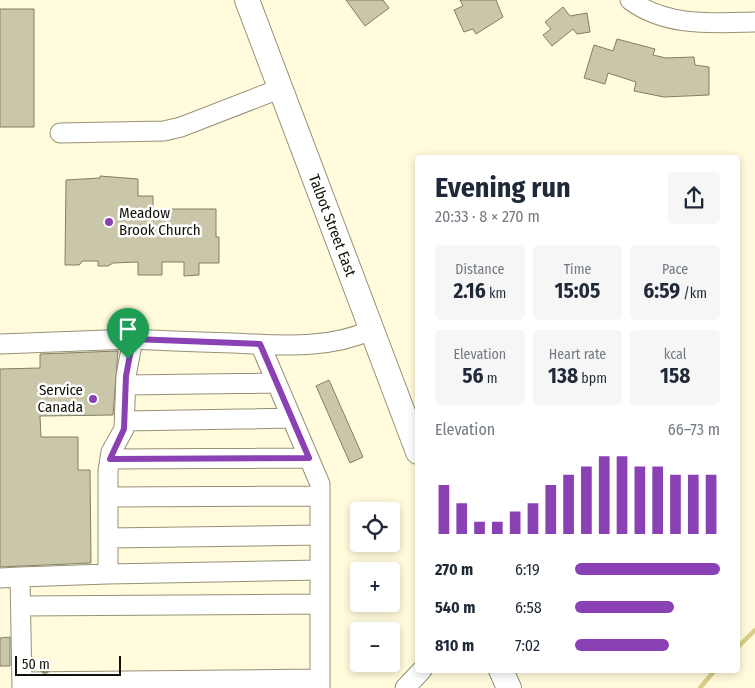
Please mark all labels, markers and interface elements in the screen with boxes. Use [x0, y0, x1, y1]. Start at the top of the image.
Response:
text: Evening run [435, 171, 571, 204]
street label: Talbot Street East [305, 172, 360, 279]
button: share [668, 172, 720, 224]
place label: Meadow Brook Church [119, 204, 201, 239]
text: 20:33 · 8 × 270 m [435, 207, 540, 226]
marker: Meadow Brook Church [103, 216, 115, 228]
text: Distance [455, 261, 504, 278]
text: Time [564, 261, 591, 278]
text: Pace [662, 261, 688, 278]
text: 2.16 [453, 278, 486, 304]
text: 15:05 [555, 278, 600, 304]
text: 6:59 [643, 278, 680, 304]
text: km [486, 285, 506, 302]
text: /km [680, 285, 707, 302]
pin [107, 308, 149, 359]
icon: arrive [114, 315, 142, 343]
text: Elevation [453, 346, 506, 363]
text: Heart rate [549, 346, 606, 363]
text: kcal [664, 346, 686, 363]
text: 56 [462, 363, 483, 389]
text: 138 [548, 363, 578, 389]
text: 158 [660, 363, 690, 389]
text: m [483, 370, 498, 387]
text: bpm [578, 370, 607, 387]
place label: Service Canada [38, 381, 83, 416]
marker: Service Canada [87, 393, 99, 405]
text: Elevation [435, 420, 495, 439]
text: 66–73 m [668, 420, 720, 439]
map controls [350, 502, 400, 672]
button: locate [350, 502, 400, 552]
text: 270 m [435, 560, 473, 579]
text: 6:19 [515, 560, 540, 579]
button: + [350, 562, 400, 612]
text: 540 m [435, 598, 475, 617]
text: 6:58 [515, 598, 542, 617]
button: − [350, 622, 400, 672]
text: 810 m [435, 636, 474, 655]
text: 7:02 [515, 636, 540, 655]
scale bar [15, 653, 121, 676]
text: 50 m [22, 656, 50, 673]

